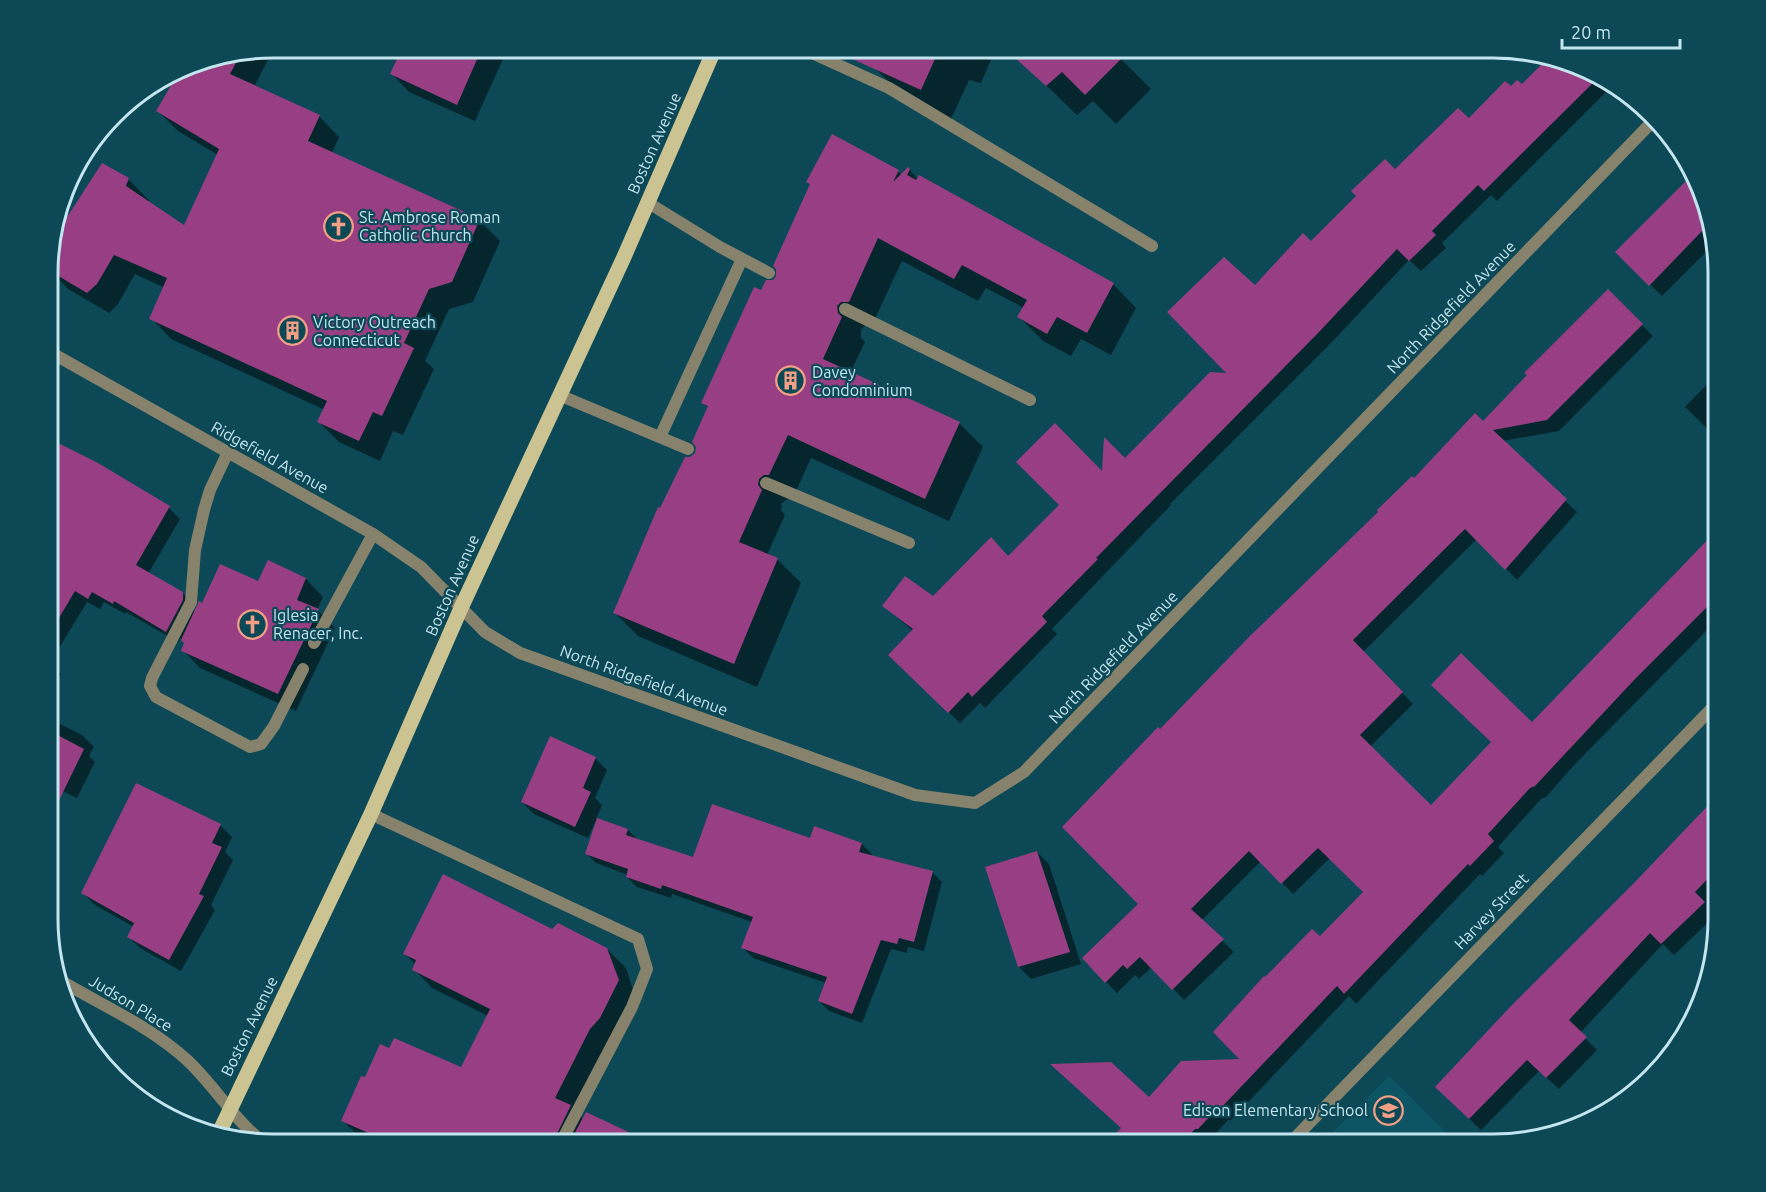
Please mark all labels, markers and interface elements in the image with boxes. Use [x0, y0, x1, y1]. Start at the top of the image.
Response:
scale bar [1562, 12, 1680, 50]
text: 20 m [1571, 22, 1611, 42]
street label: Boston Avenue [624, 90, 684, 196]
place label: St. Ambrose Roman Catholic Church [359, 208, 500, 244]
church icon: St. Ambrose Roman Catholic Church [322, 210, 354, 242]
street label: North Ridgefield Avenue [1383, 237, 1519, 377]
place label: Victory Outreach Connecticut [313, 313, 436, 349]
building icon: Victory Outreach Connecticut [276, 315, 308, 347]
place label: Davey Condominium [812, 363, 913, 399]
building icon: Davey Condominium [775, 365, 807, 397]
street label: Ridgefield Avenue [208, 417, 332, 497]
street label: Boston Avenue [422, 532, 482, 638]
street label: North Ridgefield Avenue [1045, 587, 1181, 727]
place label: Iglesia Renacer, Inc. [273, 606, 363, 642]
church icon: Iglesia Renacer, Inc. [236, 608, 268, 640]
street label: North Ridgefield Avenue [558, 641, 730, 719]
street label: Harvey Street [1450, 869, 1532, 953]
street label: Judson Place [86, 971, 176, 1035]
street label: Boston Avenue [217, 973, 281, 1079]
school or university icon: Edison Elementary School [1373, 1094, 1405, 1126]
place label: Edison Elementary School [1183, 1101, 1368, 1119]

